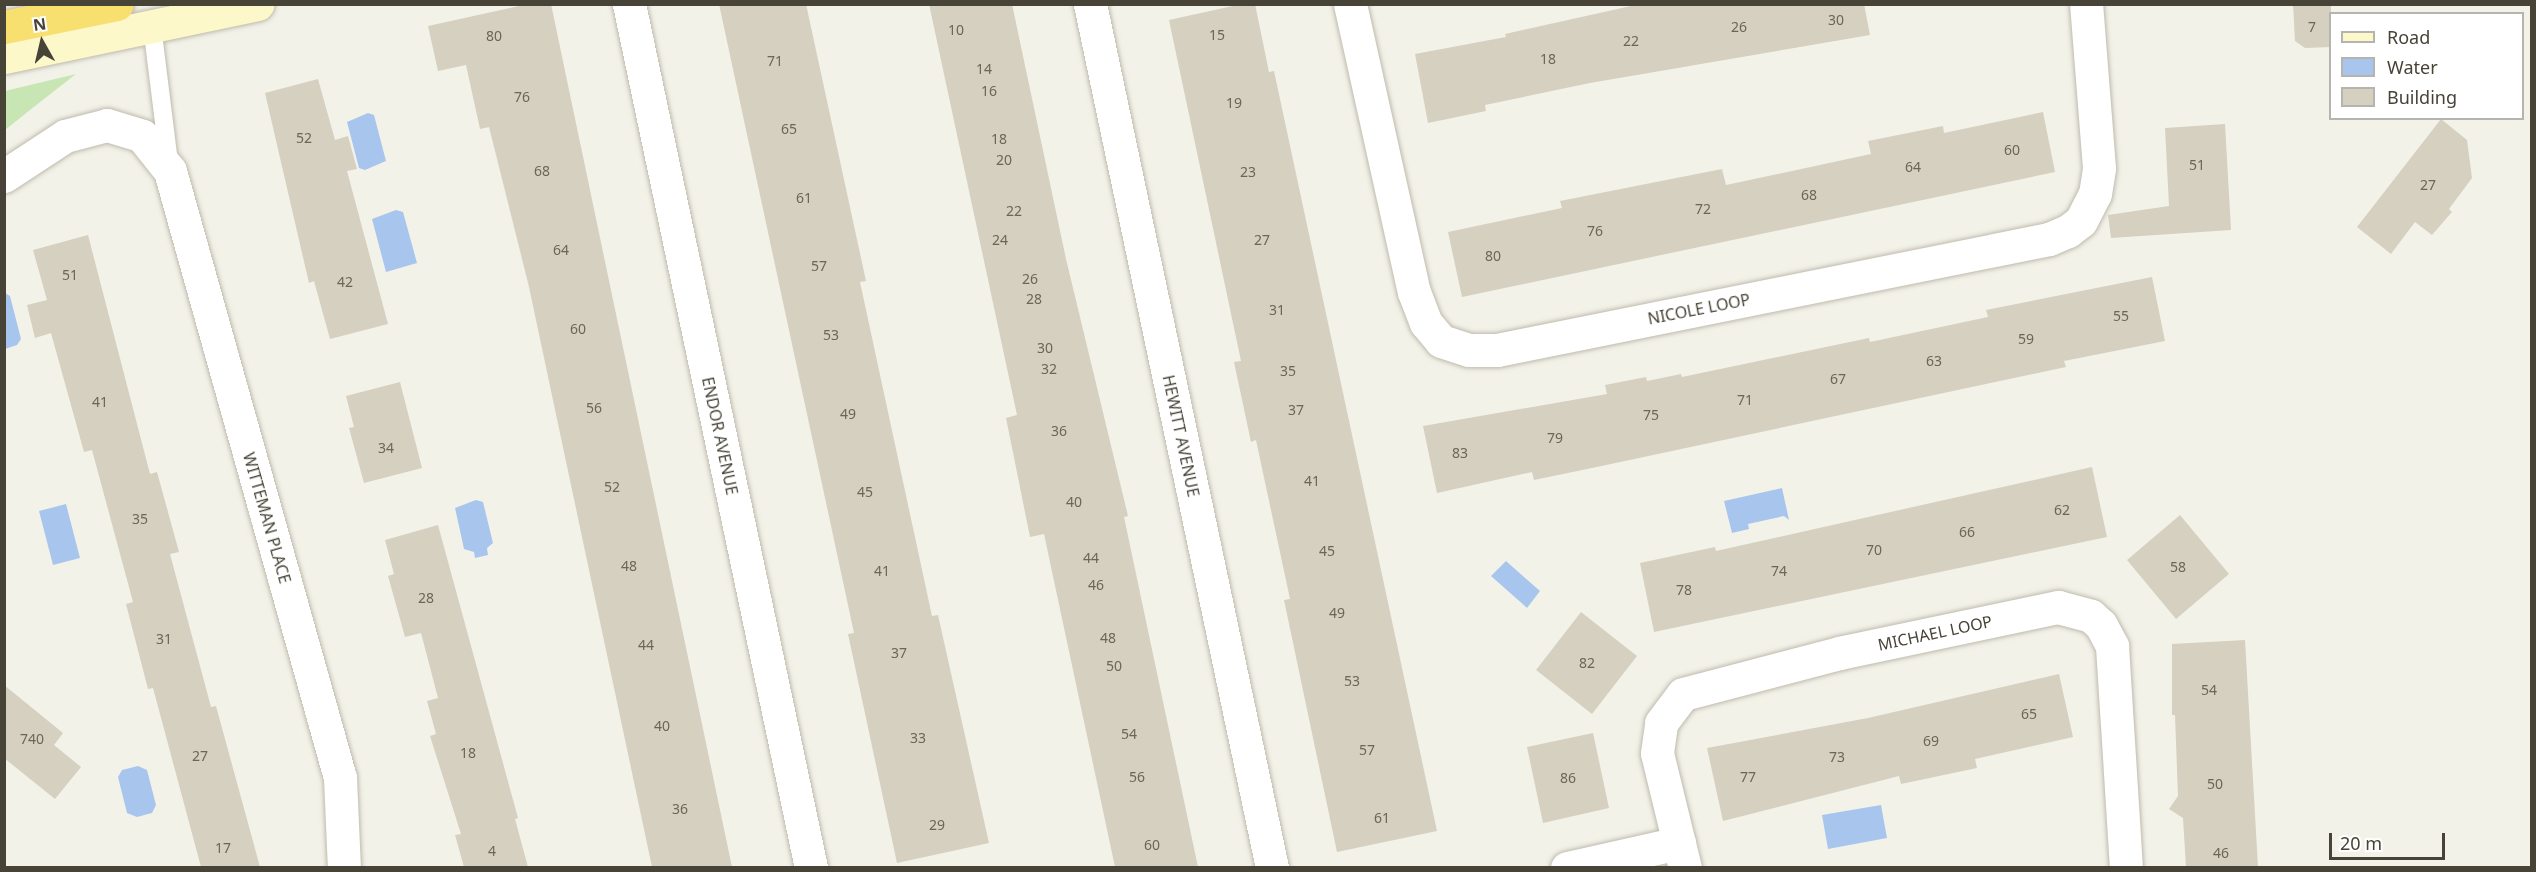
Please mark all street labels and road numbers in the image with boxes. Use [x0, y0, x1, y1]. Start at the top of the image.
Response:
street label: NICOLE LOOP [1646, 290, 1752, 328]
street label: HEWITT AVENUE [1159, 373, 1203, 499]
street label: ENDOR AVENUE [698, 375, 742, 497]
street label: WITTEMAN PLACE [239, 450, 295, 586]
street label: MICHAEL LOOP [1876, 612, 1994, 654]

